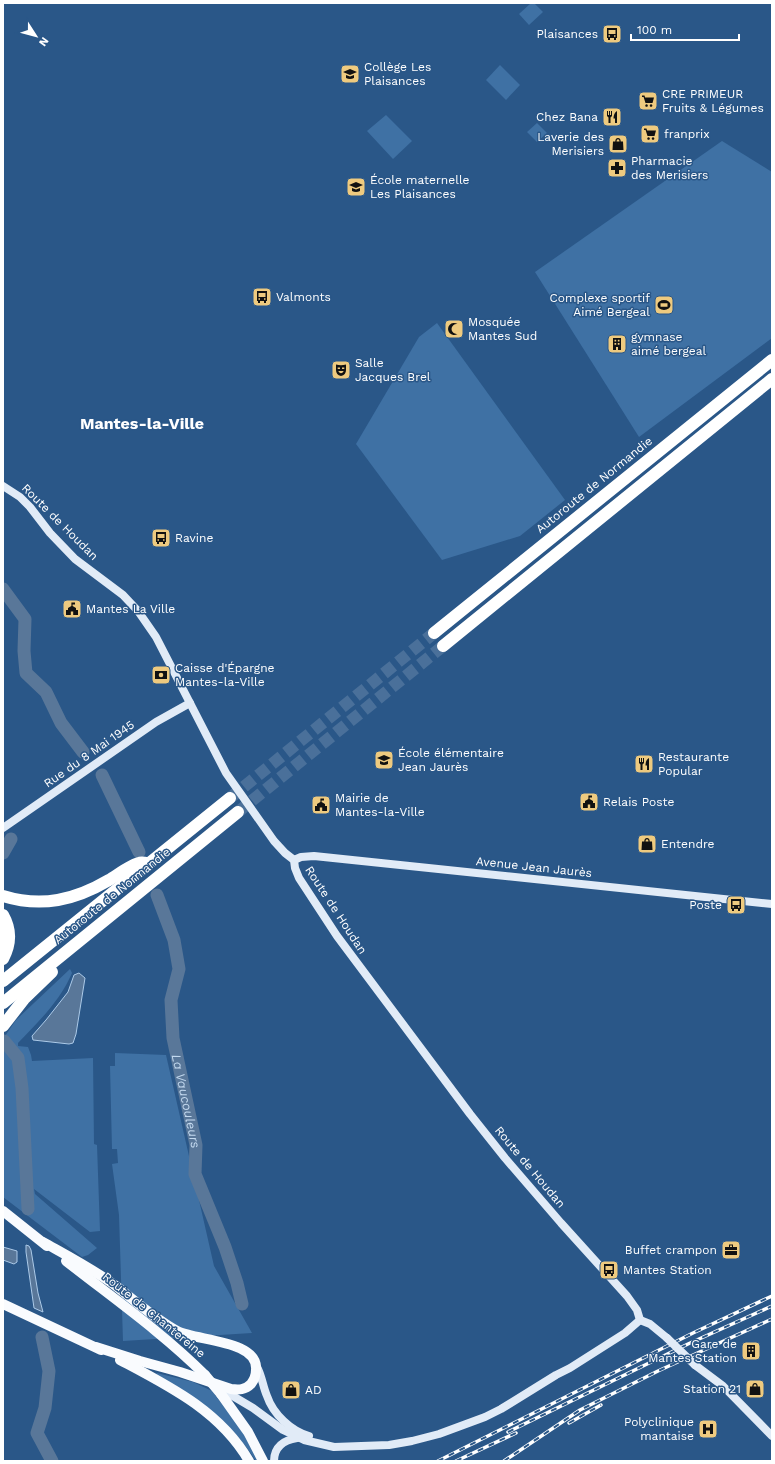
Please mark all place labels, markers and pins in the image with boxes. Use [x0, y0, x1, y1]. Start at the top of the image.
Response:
bus stop icon: Plaisances [601, 23, 623, 45]
place label: Plaisances [537, 27, 598, 41]
place label: Collège Les Plaisances [364, 60, 431, 88]
school or university icon: Collège Les Plaisances [339, 63, 361, 85]
place label: CRE PRIMEUR Fruits & Légumes [662, 87, 764, 115]
supermarket icon: CRE PRIMEUR Fruits & Légumes [637, 90, 659, 112]
restaurant icon: Chez Bana [601, 106, 623, 128]
place label: Chez Bana [536, 110, 598, 124]
supermarket icon: franprix [639, 123, 661, 145]
place label: franprix [664, 127, 710, 141]
place label: Laverie des Merisiers [537, 130, 604, 158]
shop icon: Laverie des Merisiers [607, 133, 629, 155]
place label: Pharmacie des Merisiers [631, 154, 708, 182]
pharmacy icon: Pharmacie des Merisiers [606, 157, 628, 179]
place label: École maternelle Les Plaisances [370, 173, 470, 201]
school or university icon: École maternelle Les Plaisances [345, 176, 367, 198]
bus stop icon: Valmonts [251, 286, 273, 308]
place label: Valmonts [276, 290, 331, 304]
place label: Complexe sportif Aimé Bergeal [550, 291, 650, 319]
sports icon: Complexe sportif Aimé Bergeal [653, 294, 675, 316]
place label: Mosquée Mantes Sud [468, 315, 537, 343]
mosque icon: Mosquée Mantes Sud [443, 318, 465, 340]
place label: gymnase aimé bergeal [631, 330, 707, 358]
building icon: gymnase aimé bergeal [606, 333, 628, 355]
place label: Salle Jacques Brel [355, 356, 431, 384]
theatre icon: Salle Jacques Brel [330, 359, 352, 381]
bus stop icon: Ravine [150, 527, 172, 549]
place label: Ravine [175, 531, 213, 545]
public building icon: Mantes La Ville [61, 598, 83, 620]
place label: Mantes La Ville [86, 602, 175, 616]
place label: Caisse d'Épargne Mantes-la-Ville [175, 661, 275, 689]
bank icon: Caisse d'Épargne Mantes-la-Ville [150, 664, 172, 686]
place label: École élémentaire Jean Jaurès [398, 746, 504, 774]
school or university icon: École élémentaire Jean Jaurès [373, 749, 395, 771]
place label: Restaurante Popular [658, 750, 729, 778]
restaurant icon: Restaurante Popular [633, 753, 655, 775]
place label: Mairie de Mantes-la-Ville [335, 791, 425, 819]
public building icon: Relais Poste [578, 791, 600, 813]
public building icon: Mairie de Mantes-la-Ville [310, 794, 332, 816]
place label: Relais Poste [603, 795, 675, 809]
shop icon: Entendre [636, 833, 658, 855]
place label: Entendre [661, 837, 715, 851]
bus stop icon: Poste [725, 894, 747, 916]
place label: Poste [689, 898, 722, 912]
office icon: Buffet crampon [720, 1239, 742, 1261]
place label: Buffet crampon [625, 1243, 717, 1257]
bus stop icon: Mantes Station [598, 1259, 620, 1281]
place label: Mantes Station [623, 1263, 712, 1277]
place label: Gare de Mantes Station [648, 1337, 737, 1365]
building icon: Gare de Mantes Station [740, 1340, 762, 1362]
shop icon: Station 21 [744, 1378, 766, 1400]
shop icon: AD [280, 1379, 302, 1401]
place label: Station 21 [683, 1382, 741, 1396]
place label: AD [305, 1383, 322, 1397]
place label: Polyclinique mantaise [624, 1415, 694, 1443]
hospital icon: Polyclinique mantaise [697, 1418, 719, 1440]

